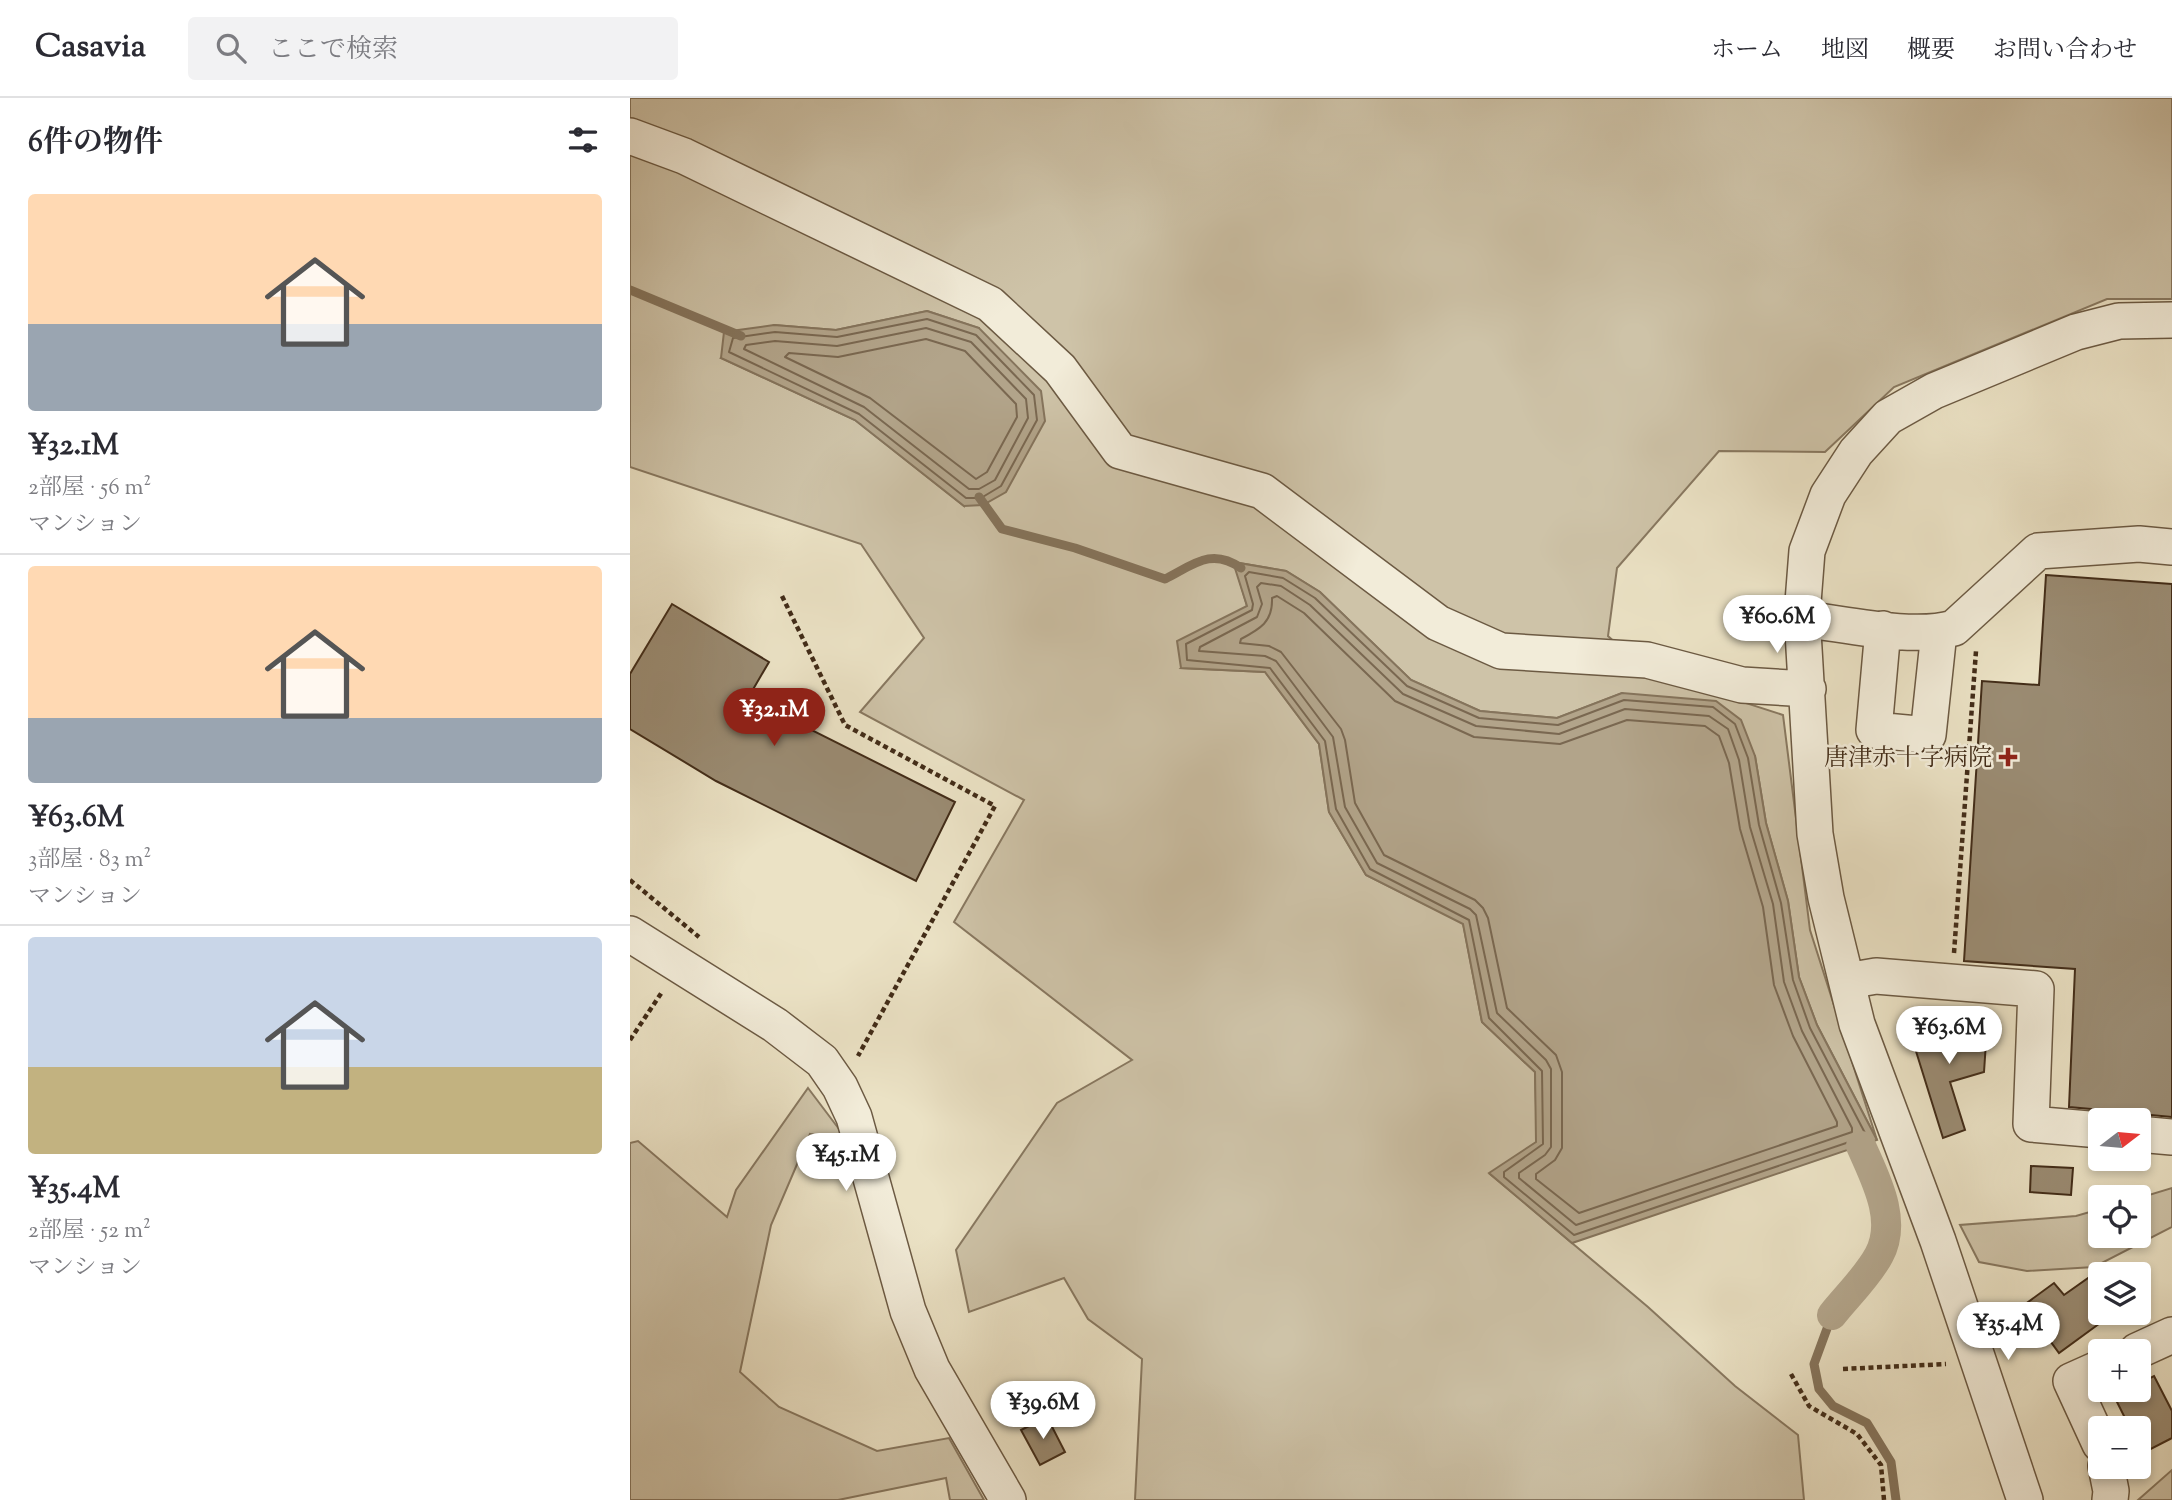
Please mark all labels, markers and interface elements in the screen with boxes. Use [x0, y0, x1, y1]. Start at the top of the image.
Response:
search box [188, 17, 678, 80]
text: Casavia [35, 24, 146, 72]
icon: search [212, 29, 250, 67]
text: ここで検索 [268, 32, 398, 69]
text: ホーム [1711, 34, 1783, 68]
text: 地図 [1821, 34, 1869, 68]
text: 概要 [1907, 34, 1955, 68]
text: お問い合わせ [1993, 34, 2137, 68]
icon: filters [564, 121, 602, 159]
text: 6件の物件 [28, 122, 163, 165]
icon: home [252, 239, 378, 365]
text: ¥32.1M [28, 425, 119, 468]
text: 2部屋 · 56 m² [28, 472, 151, 505]
text: マンション [28, 509, 142, 542]
pin: ¥60.6M [1720, 596, 1834, 655]
text: ¥60.6M [1739, 601, 1815, 634]
icon: home [252, 611, 378, 737]
pin: ¥32.1M [717, 688, 831, 748]
text: ¥32.1M [739, 694, 809, 727]
place label: 唐津赤十字病院 [1824, 742, 1992, 776]
marker: 唐津赤十字病院 [1998, 747, 2018, 767]
text: ¥63.6M [28, 797, 124, 840]
text: 3部屋 · 83 m² [28, 844, 151, 877]
text: マンション [28, 881, 142, 914]
icon: home [252, 982, 378, 1108]
pin: ¥63.6M [1892, 1006, 2006, 1066]
text: ¥63.6M [1912, 1012, 1986, 1045]
north arrow [2088, 1108, 2151, 1171]
map controls [2088, 1108, 2151, 1479]
pin: ¥45.1M [789, 1134, 903, 1193]
text: ¥45.1M [812, 1139, 880, 1172]
text: ¥35.4M [28, 1168, 120, 1211]
button: locate [2088, 1185, 2151, 1248]
text: 2部屋 · 52 m² [28, 1215, 151, 1248]
text: マンション [28, 1252, 142, 1285]
button: layers [2088, 1262, 2151, 1325]
pin: ¥35.4M [1951, 1302, 2065, 1362]
text: ¥35.4M [1973, 1308, 2043, 1341]
button: + [2088, 1339, 2151, 1402]
pin: ¥39.6M [986, 1382, 1100, 1441]
text: ¥39.6M [1007, 1387, 1079, 1420]
button: − [2088, 1416, 2151, 1479]

